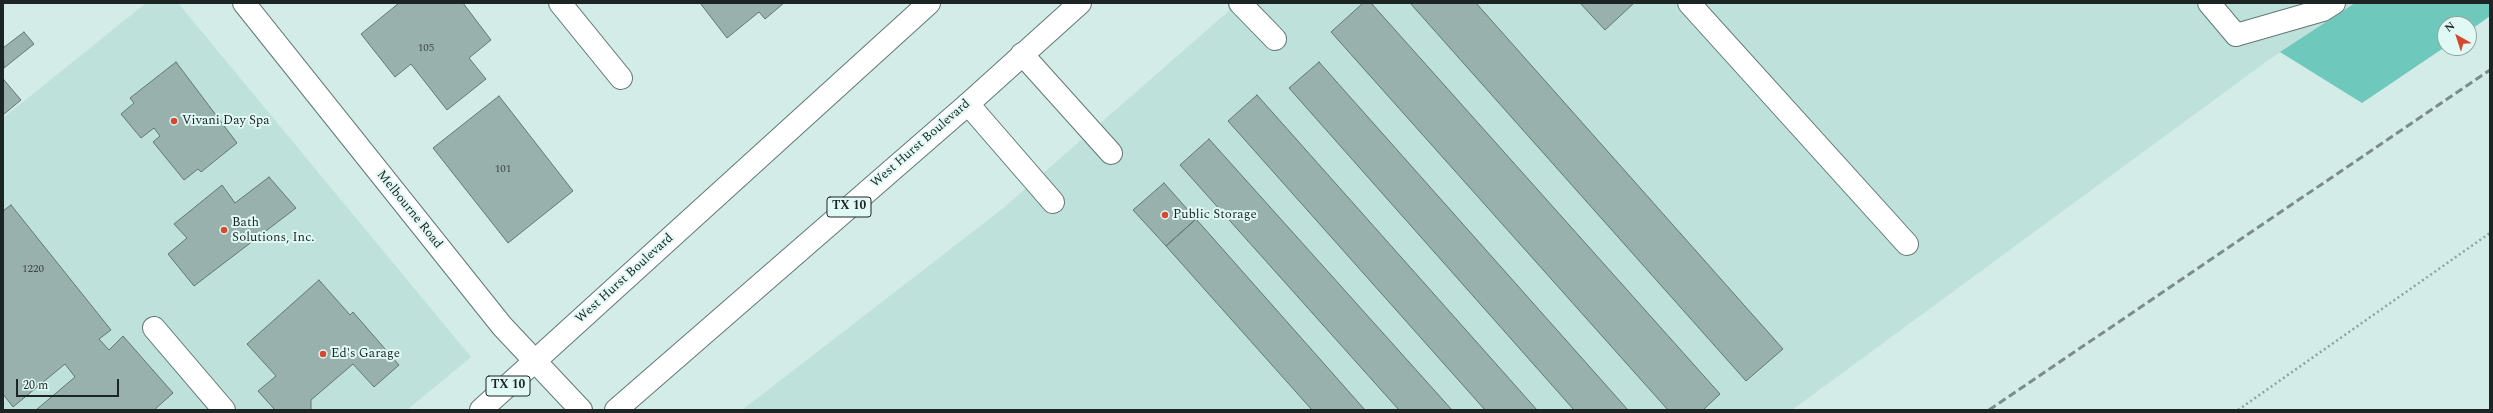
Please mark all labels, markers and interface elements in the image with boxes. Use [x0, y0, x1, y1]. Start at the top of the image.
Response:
north arrow [2437, 16, 2477, 56]
text: N [2441, 18, 2459, 37]
house number: 105 [418, 42, 434, 56]
street label: West Hurst Boulevard [868, 97, 974, 191]
place label: Vivani Day Spa [182, 113, 270, 129]
marker: Vivani Day Spa [169, 116, 179, 126]
house number: 101 [495, 163, 511, 177]
street label: Melbourne Road [373, 168, 445, 252]
road number: TX 10 [827, 197, 871, 217]
place label: Public Storage [1173, 207, 1257, 223]
marker: Public Storage [1160, 210, 1170, 220]
place label: Bath Solutions, Inc. [232, 215, 315, 246]
marker: Bath Solutions, Inc. [219, 225, 229, 235]
street label: West Hurst Boulevard [573, 231, 677, 327]
house number: 1220 [22, 263, 44, 277]
place label: Ed's Garage [331, 346, 400, 362]
marker: Ed's Garage [318, 349, 328, 359]
scale bar [18, 371, 121, 397]
text: 20 m [23, 376, 48, 395]
road number: TX 10 [486, 376, 530, 396]

